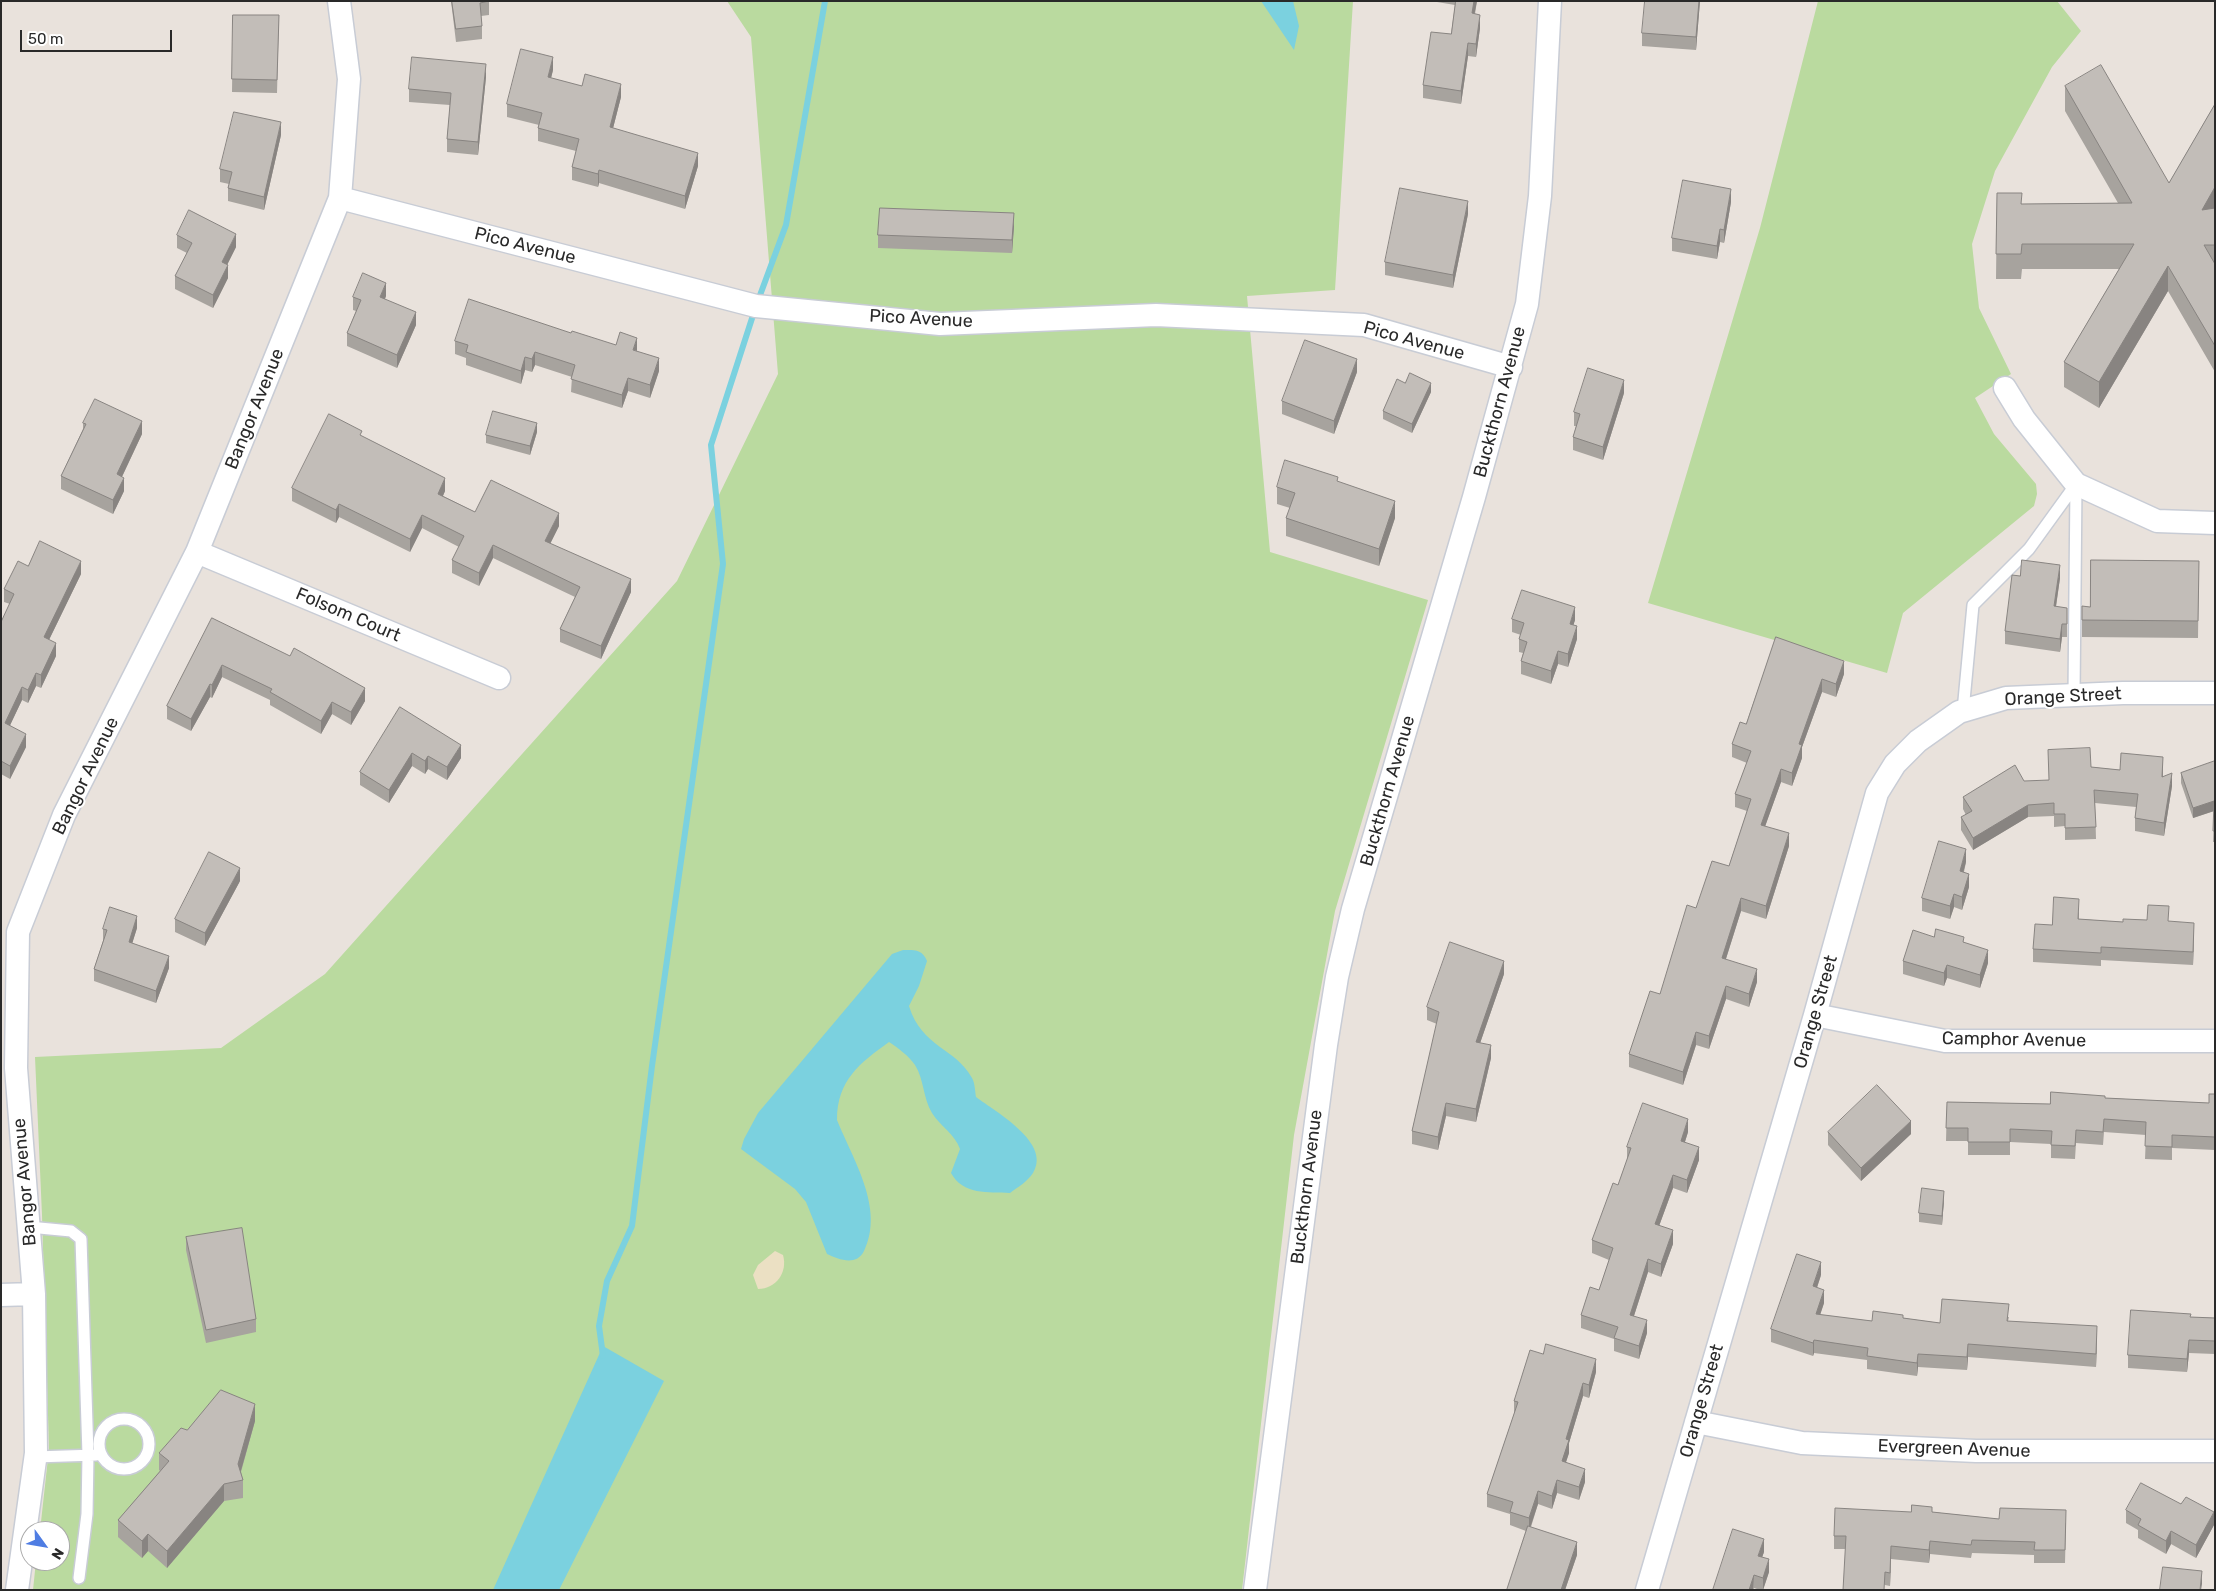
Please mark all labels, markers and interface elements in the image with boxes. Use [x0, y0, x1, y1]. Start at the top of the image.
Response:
scale bar [22, 20, 175, 52]
text: 50 m [28, 30, 63, 48]
street label: Pico Avenue [472, 223, 578, 269]
street label: Pico Avenue [869, 306, 973, 332]
street label: Pico Avenue [1361, 317, 1467, 365]
street label: Buckthorn Avenue [1469, 324, 1531, 480]
street label: Bangor Avenue [221, 346, 289, 472]
street label: Folsom Court [292, 583, 404, 647]
street label: Orange Street [2004, 683, 2122, 711]
street label: Buckthorn Avenue [1356, 713, 1420, 869]
street label: Bangor Avenue [48, 714, 124, 838]
street label: Orange Street [1789, 953, 1843, 1071]
street label: Camphor Avenue [1942, 1028, 2086, 1052]
street label: Buckthorn Avenue [1287, 1108, 1327, 1266]
street label: Bangor Avenue [9, 1117, 41, 1247]
street label: Orange Street [1675, 1342, 1729, 1460]
street label: Evergreen Avenue [1877, 1436, 2031, 1462]
north arrow [20, 1521, 70, 1571]
text: N [47, 1545, 67, 1562]

